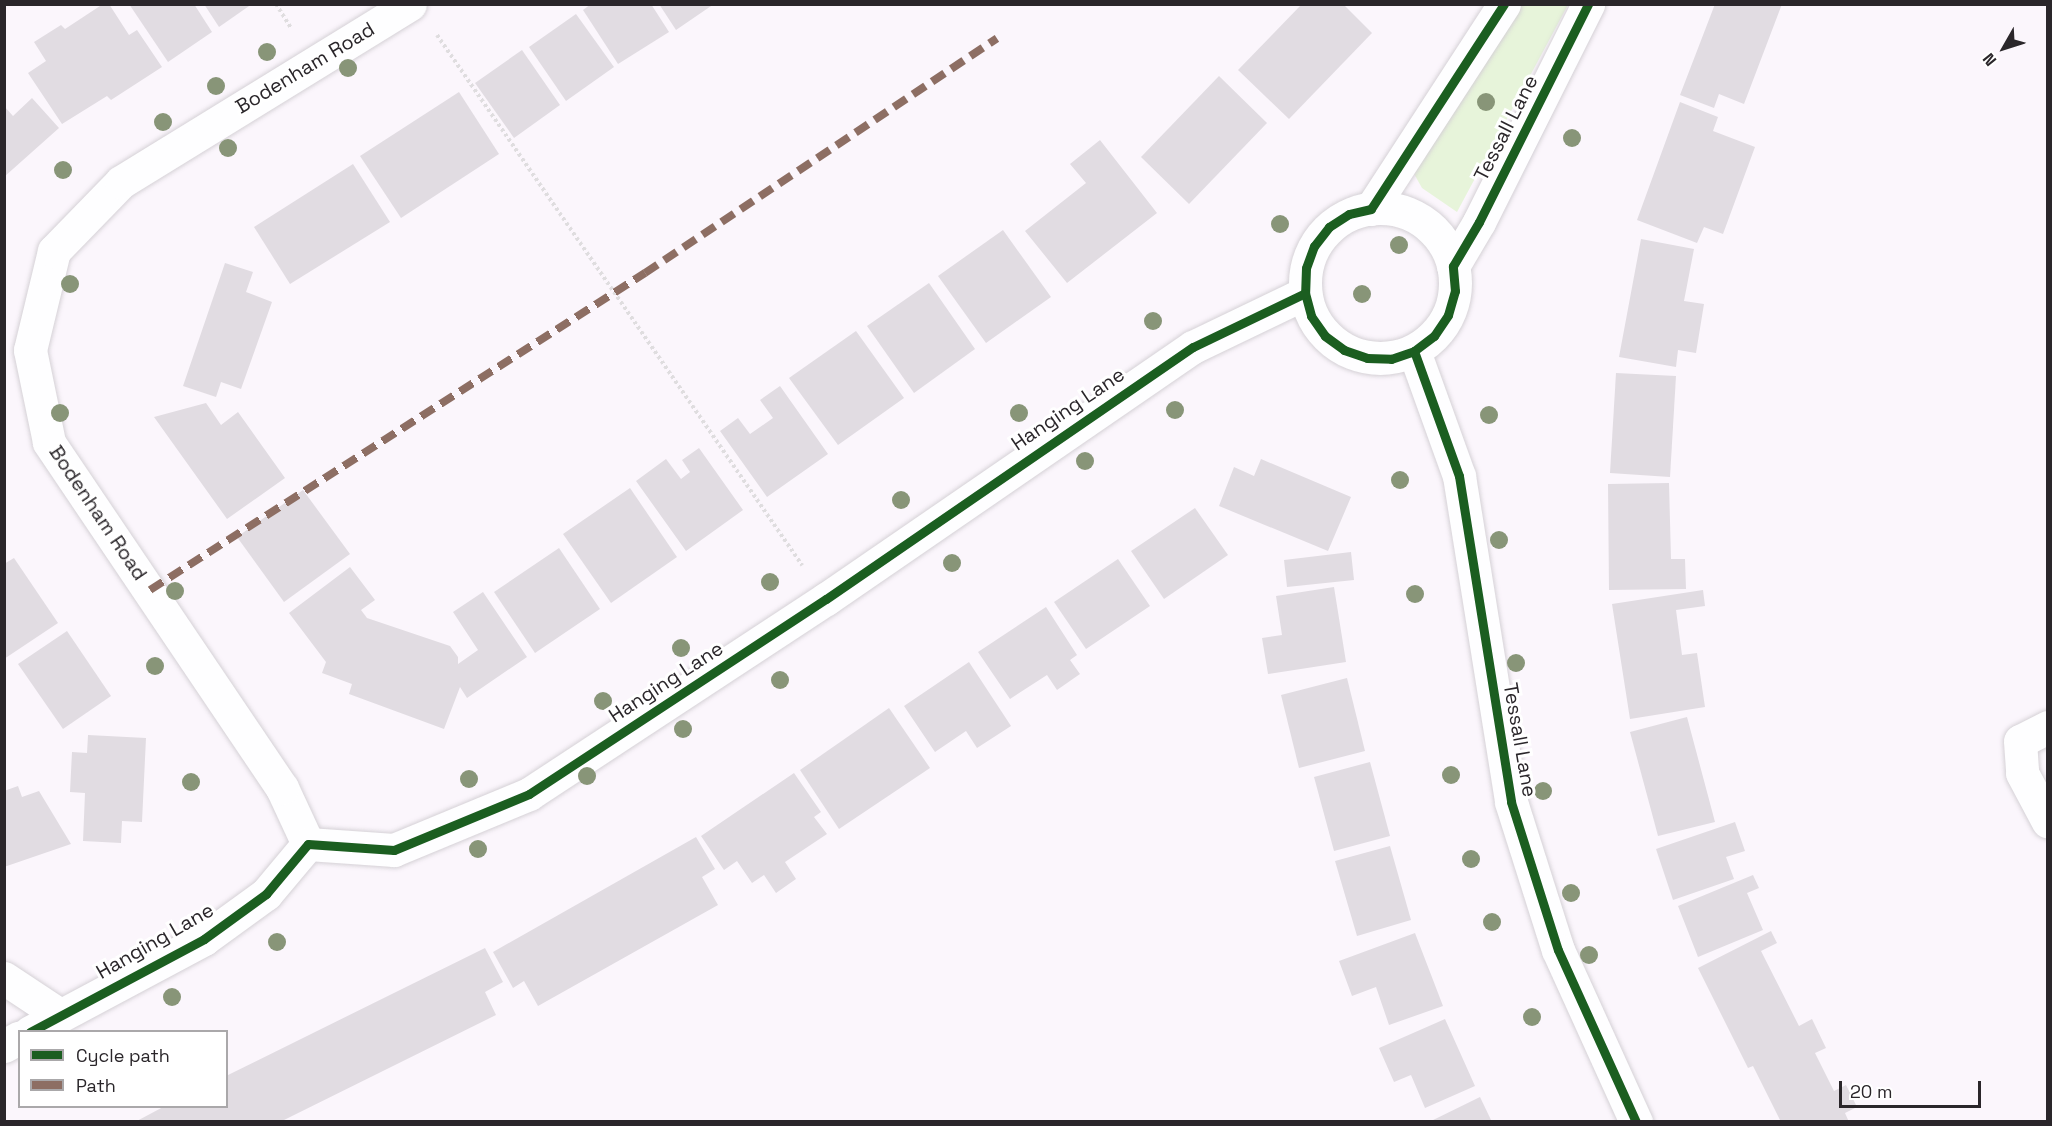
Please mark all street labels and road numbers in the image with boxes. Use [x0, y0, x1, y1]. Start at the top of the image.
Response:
street label: Bodenham Road [231, 17, 379, 119]
street label: Tessall Lane [1469, 71, 1543, 185]
street label: Hanging Lane [1007, 362, 1129, 456]
street label: Bodenham Road [44, 441, 152, 585]
street label: Hanging Lane [604, 636, 728, 728]
street label: Tessall Lane [1498, 681, 1542, 799]
street label: Hanging Lane [92, 898, 218, 984]

